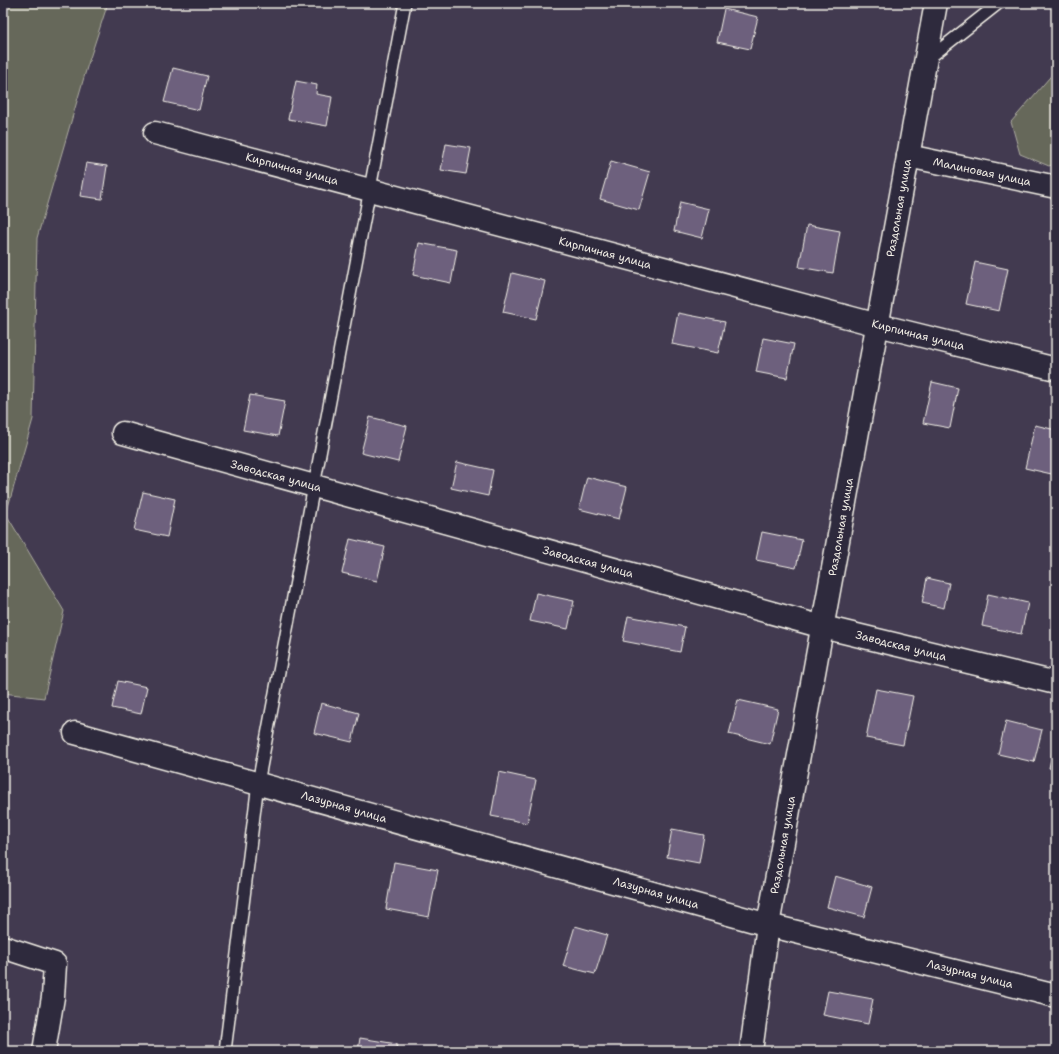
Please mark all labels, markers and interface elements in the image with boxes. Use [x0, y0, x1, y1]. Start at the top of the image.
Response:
street label: Кирпичная улица [244, 149, 340, 189]
street label: Малиновая улица [932, 154, 1032, 190]
street label: Раздольная улица [883, 158, 915, 258]
street label: Кирпичная улица [557, 233, 653, 273]
street label: Кирпичная улица [870, 316, 966, 354]
street label: Заводская улица [229, 457, 323, 495]
street label: Раздольная улица [825, 477, 857, 577]
street label: Заводская улица [541, 543, 635, 581]
street label: Заводская улица [854, 627, 948, 665]
street label: Лазурная улица [299, 788, 389, 826]
street label: Раздольная улица [767, 795, 799, 895]
street label: Лазурная улица [611, 874, 701, 912]
street label: Лазурная улица [925, 956, 1015, 992]

